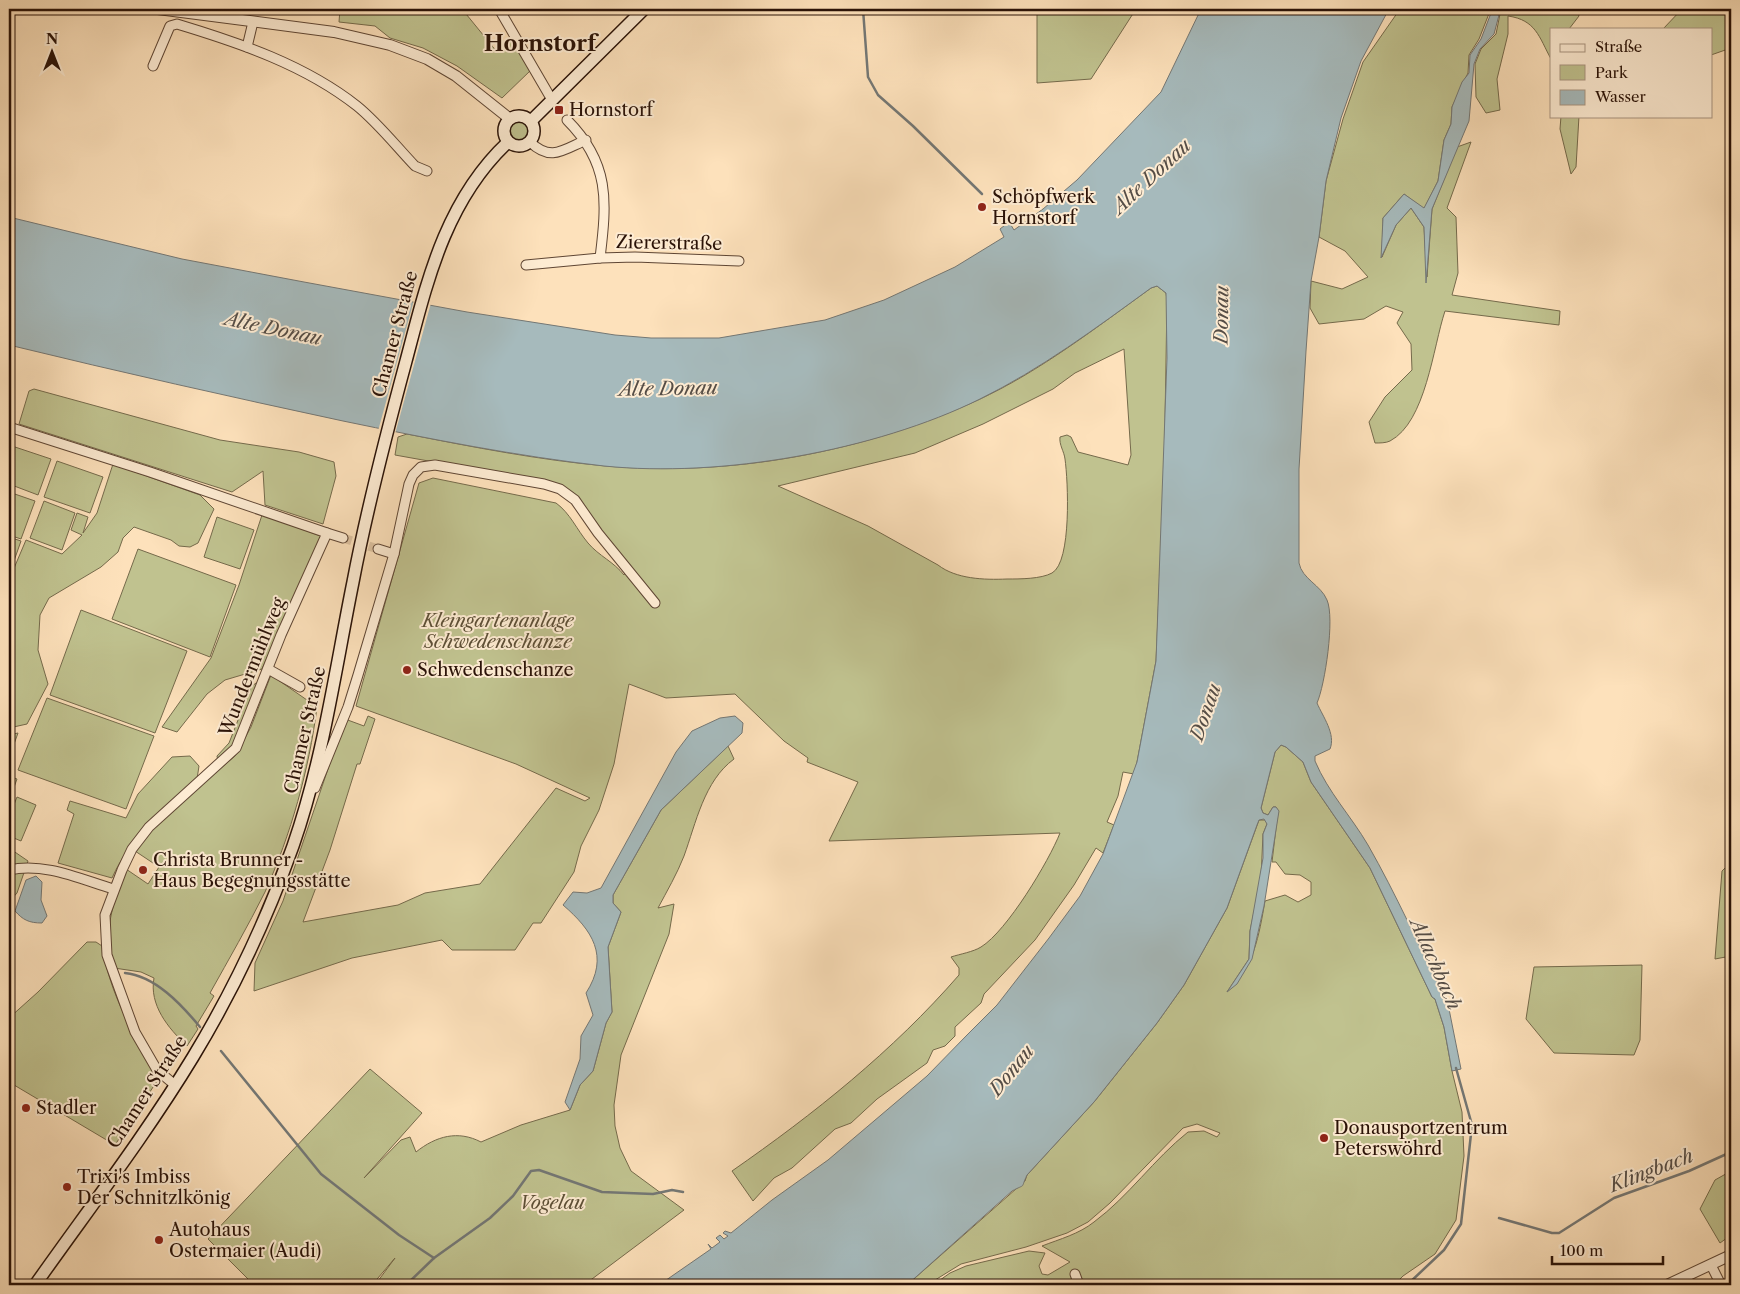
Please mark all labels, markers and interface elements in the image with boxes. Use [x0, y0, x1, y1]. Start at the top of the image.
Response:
north arrow [28, 28, 78, 78]
legend [1550, 28, 1712, 118]
text: N [46, 30, 58, 48]
district label: Hornstorf [484, 30, 599, 57]
text: Straße [1595, 37, 1642, 56]
text: Park [1595, 63, 1629, 82]
text: Wasser [1594, 87, 1646, 106]
place label: Hornstorf [569, 99, 656, 121]
marker: Hornstorf [553, 104, 565, 116]
water label: Alte Donau [1105, 134, 1196, 220]
place label: Schöpfwerk Hornstorf [992, 186, 1096, 229]
marker: Schöpfwerk Hornstorf [976, 201, 988, 213]
street label: Ziererstraße [616, 231, 722, 255]
street label: Chamer Straße [368, 268, 422, 400]
water label: Donau [1209, 285, 1234, 346]
water label: Alte Donau [219, 306, 324, 350]
water label: Alte Donau [616, 376, 718, 401]
street label: Wundermühlweg [214, 594, 290, 741]
park label: Kleingartenanlage Schwedenschanze [420, 610, 575, 653]
place label: Schwedenschanze [417, 659, 574, 681]
street label: Chamer Straße [280, 664, 330, 796]
marker: Schwedenschanze [401, 664, 413, 676]
water label: Donau [1184, 680, 1226, 745]
place label: Christa Brunner - Haus Begegnungsstätte [153, 849, 351, 892]
marker: Christa Brunner - Haus Begegnungsstätte [137, 864, 149, 876]
water label: Allachbach [1404, 912, 1466, 1014]
street label: Chamer Straße [102, 1031, 192, 1153]
water label: Donau [983, 1040, 1039, 1102]
place label: Stadler [36, 1097, 97, 1119]
marker: Stadler [20, 1102, 32, 1114]
place label: Donausportzentrum Peterswöhrd [1334, 1117, 1508, 1160]
marker: Donausportzentrum Peterswöhrd [1318, 1132, 1330, 1144]
water label: Klingbach [1604, 1144, 1696, 1198]
place label: Trixi's Imbiss Der Schnitzlkönig [77, 1166, 230, 1209]
marker: Trixi's Imbiss Der Schnitzlkönig [61, 1181, 73, 1193]
park label: Vogelau [520, 1192, 585, 1214]
place label: Autohaus Ostermaier (Audi) [168, 1219, 321, 1262]
marker: Autohaus Ostermaier (Audi) [153, 1234, 165, 1246]
scale bar [1552, 1234, 1664, 1266]
text: 100 m [1560, 1241, 1603, 1260]

